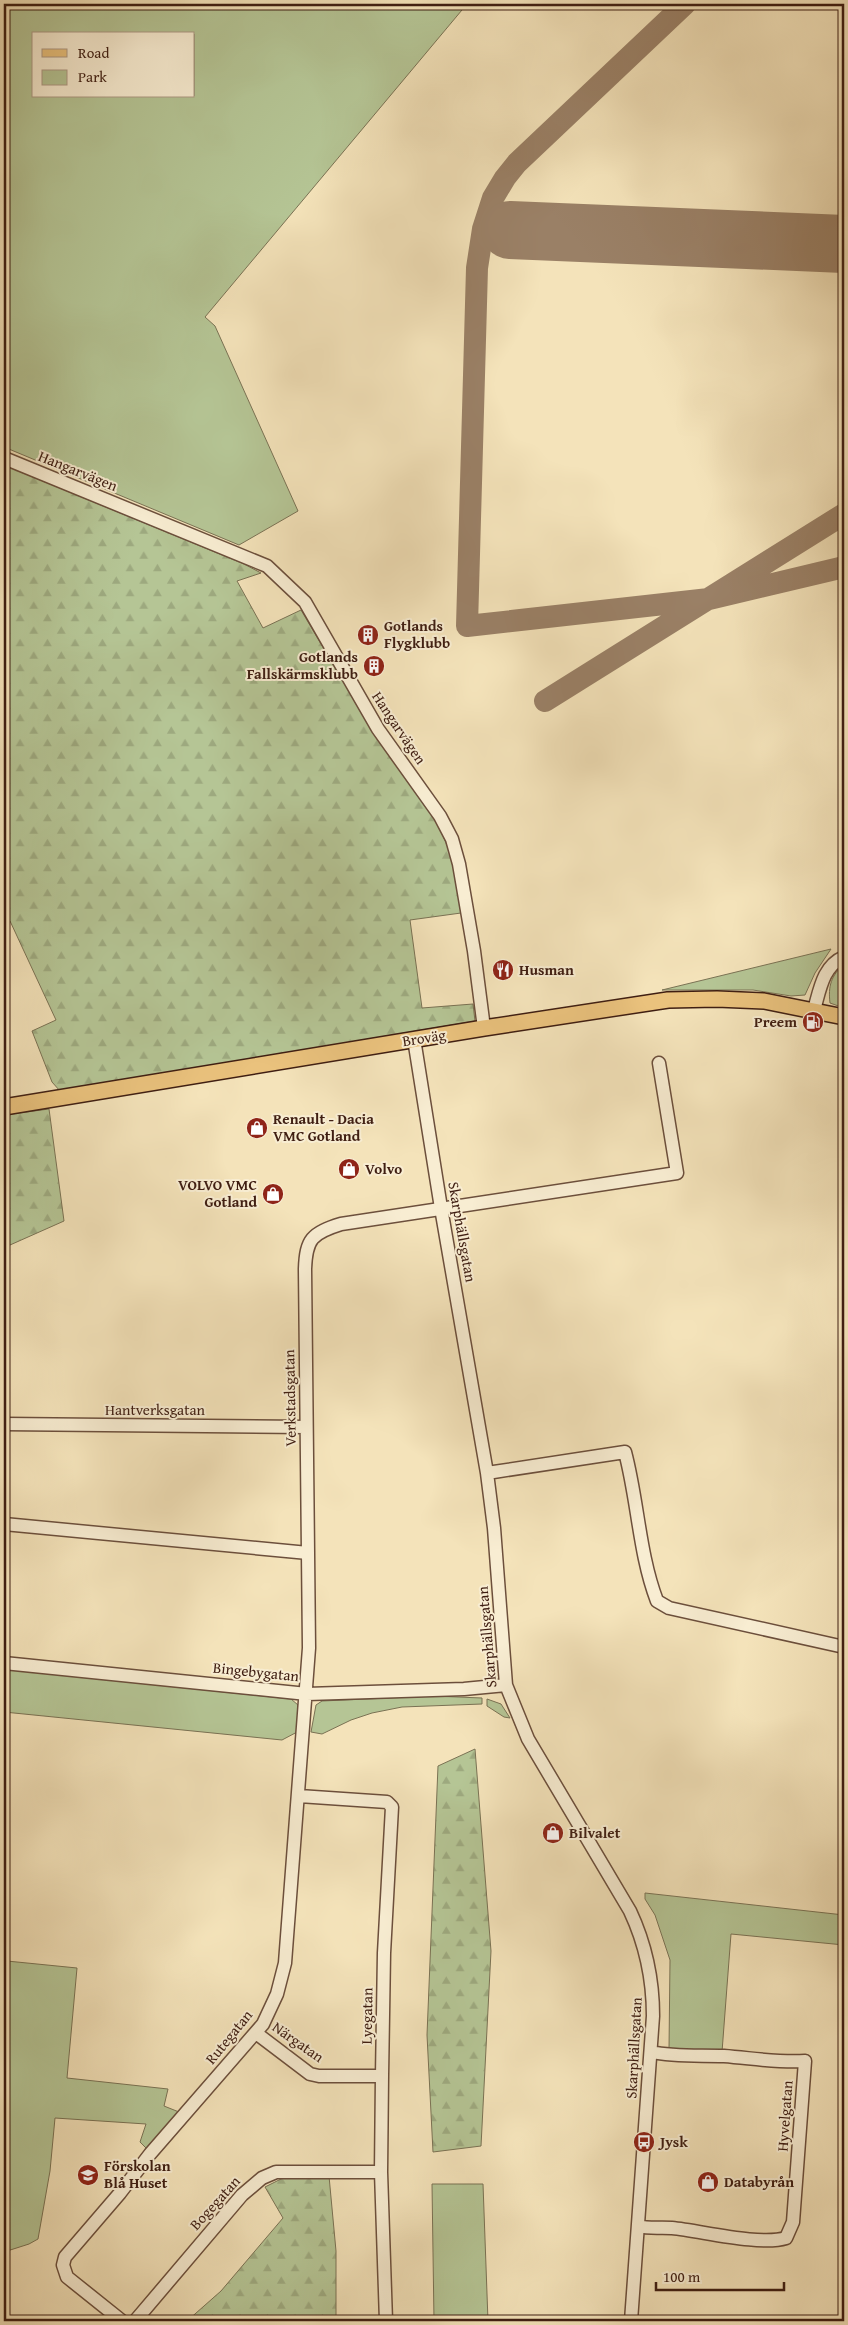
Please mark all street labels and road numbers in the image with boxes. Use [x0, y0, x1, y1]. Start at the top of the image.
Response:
street label: Hangarvägen [35, 445, 121, 496]
street label: Hangarvägen [367, 687, 432, 769]
street label: Broväg [401, 1024, 448, 1051]
street label: Skarphällsgatan [443, 1180, 482, 1284]
street label: Verkstadsgatan [278, 1349, 301, 1447]
street label: Hantverksgatan [105, 1399, 206, 1420]
street label: Skarphällsgatan [472, 1585, 501, 1689]
street label: Bingebygatan [212, 1657, 301, 1687]
street label: Lyegatan [356, 1987, 378, 2045]
street label: Skarphällsgatan [620, 1996, 647, 2099]
street label: Rutegatan [200, 2005, 257, 2068]
street label: Närgatan [268, 2016, 329, 2067]
street label: Hyvelgatan [772, 2079, 797, 2152]
street label: Bogegatan [185, 2171, 245, 2234]

